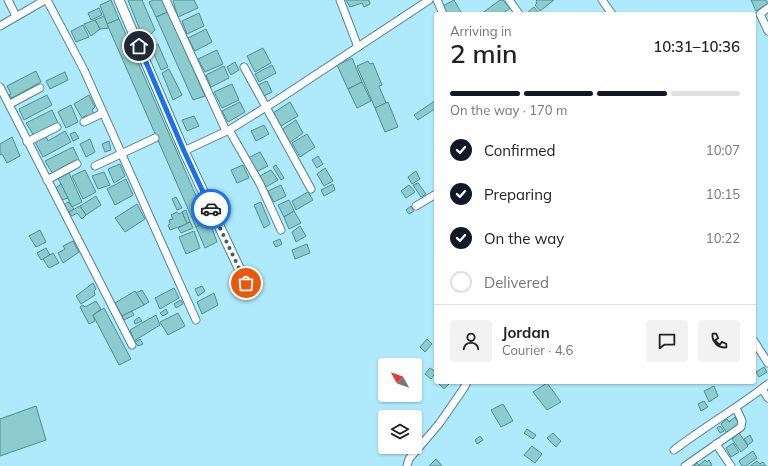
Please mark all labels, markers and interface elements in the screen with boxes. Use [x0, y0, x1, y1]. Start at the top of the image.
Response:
text: Arriving in [450, 23, 512, 39]
pin [122, 29, 156, 63]
icon: home [128, 35, 150, 57]
text: 2 min [450, 37, 518, 70]
text: 10:31–10:36 [653, 37, 740, 56]
text: On the way · 170 m [450, 102, 567, 118]
icon: check [450, 139, 472, 161]
text: Confirmed [484, 141, 555, 160]
text: 10:07 [706, 142, 740, 158]
icon: check [450, 183, 472, 205]
text: Preparing [484, 185, 552, 204]
text: 10:15 [706, 186, 740, 202]
courier [191, 189, 231, 229]
icon: car [200, 198, 222, 220]
icon: check [450, 227, 472, 249]
text: On the way [484, 229, 564, 248]
text: 10:22 [706, 230, 740, 246]
pin [229, 266, 263, 300]
icon: bag [235, 272, 257, 294]
text: Delivered [484, 273, 549, 292]
button: person [450, 320, 492, 362]
button: chat [646, 320, 688, 362]
button: phone [698, 320, 740, 362]
text: Jordan [502, 323, 550, 342]
text: Courier · 4.6 [502, 342, 573, 358]
north arrow [378, 358, 422, 402]
map controls [378, 358, 422, 454]
button: layers [378, 410, 422, 454]

